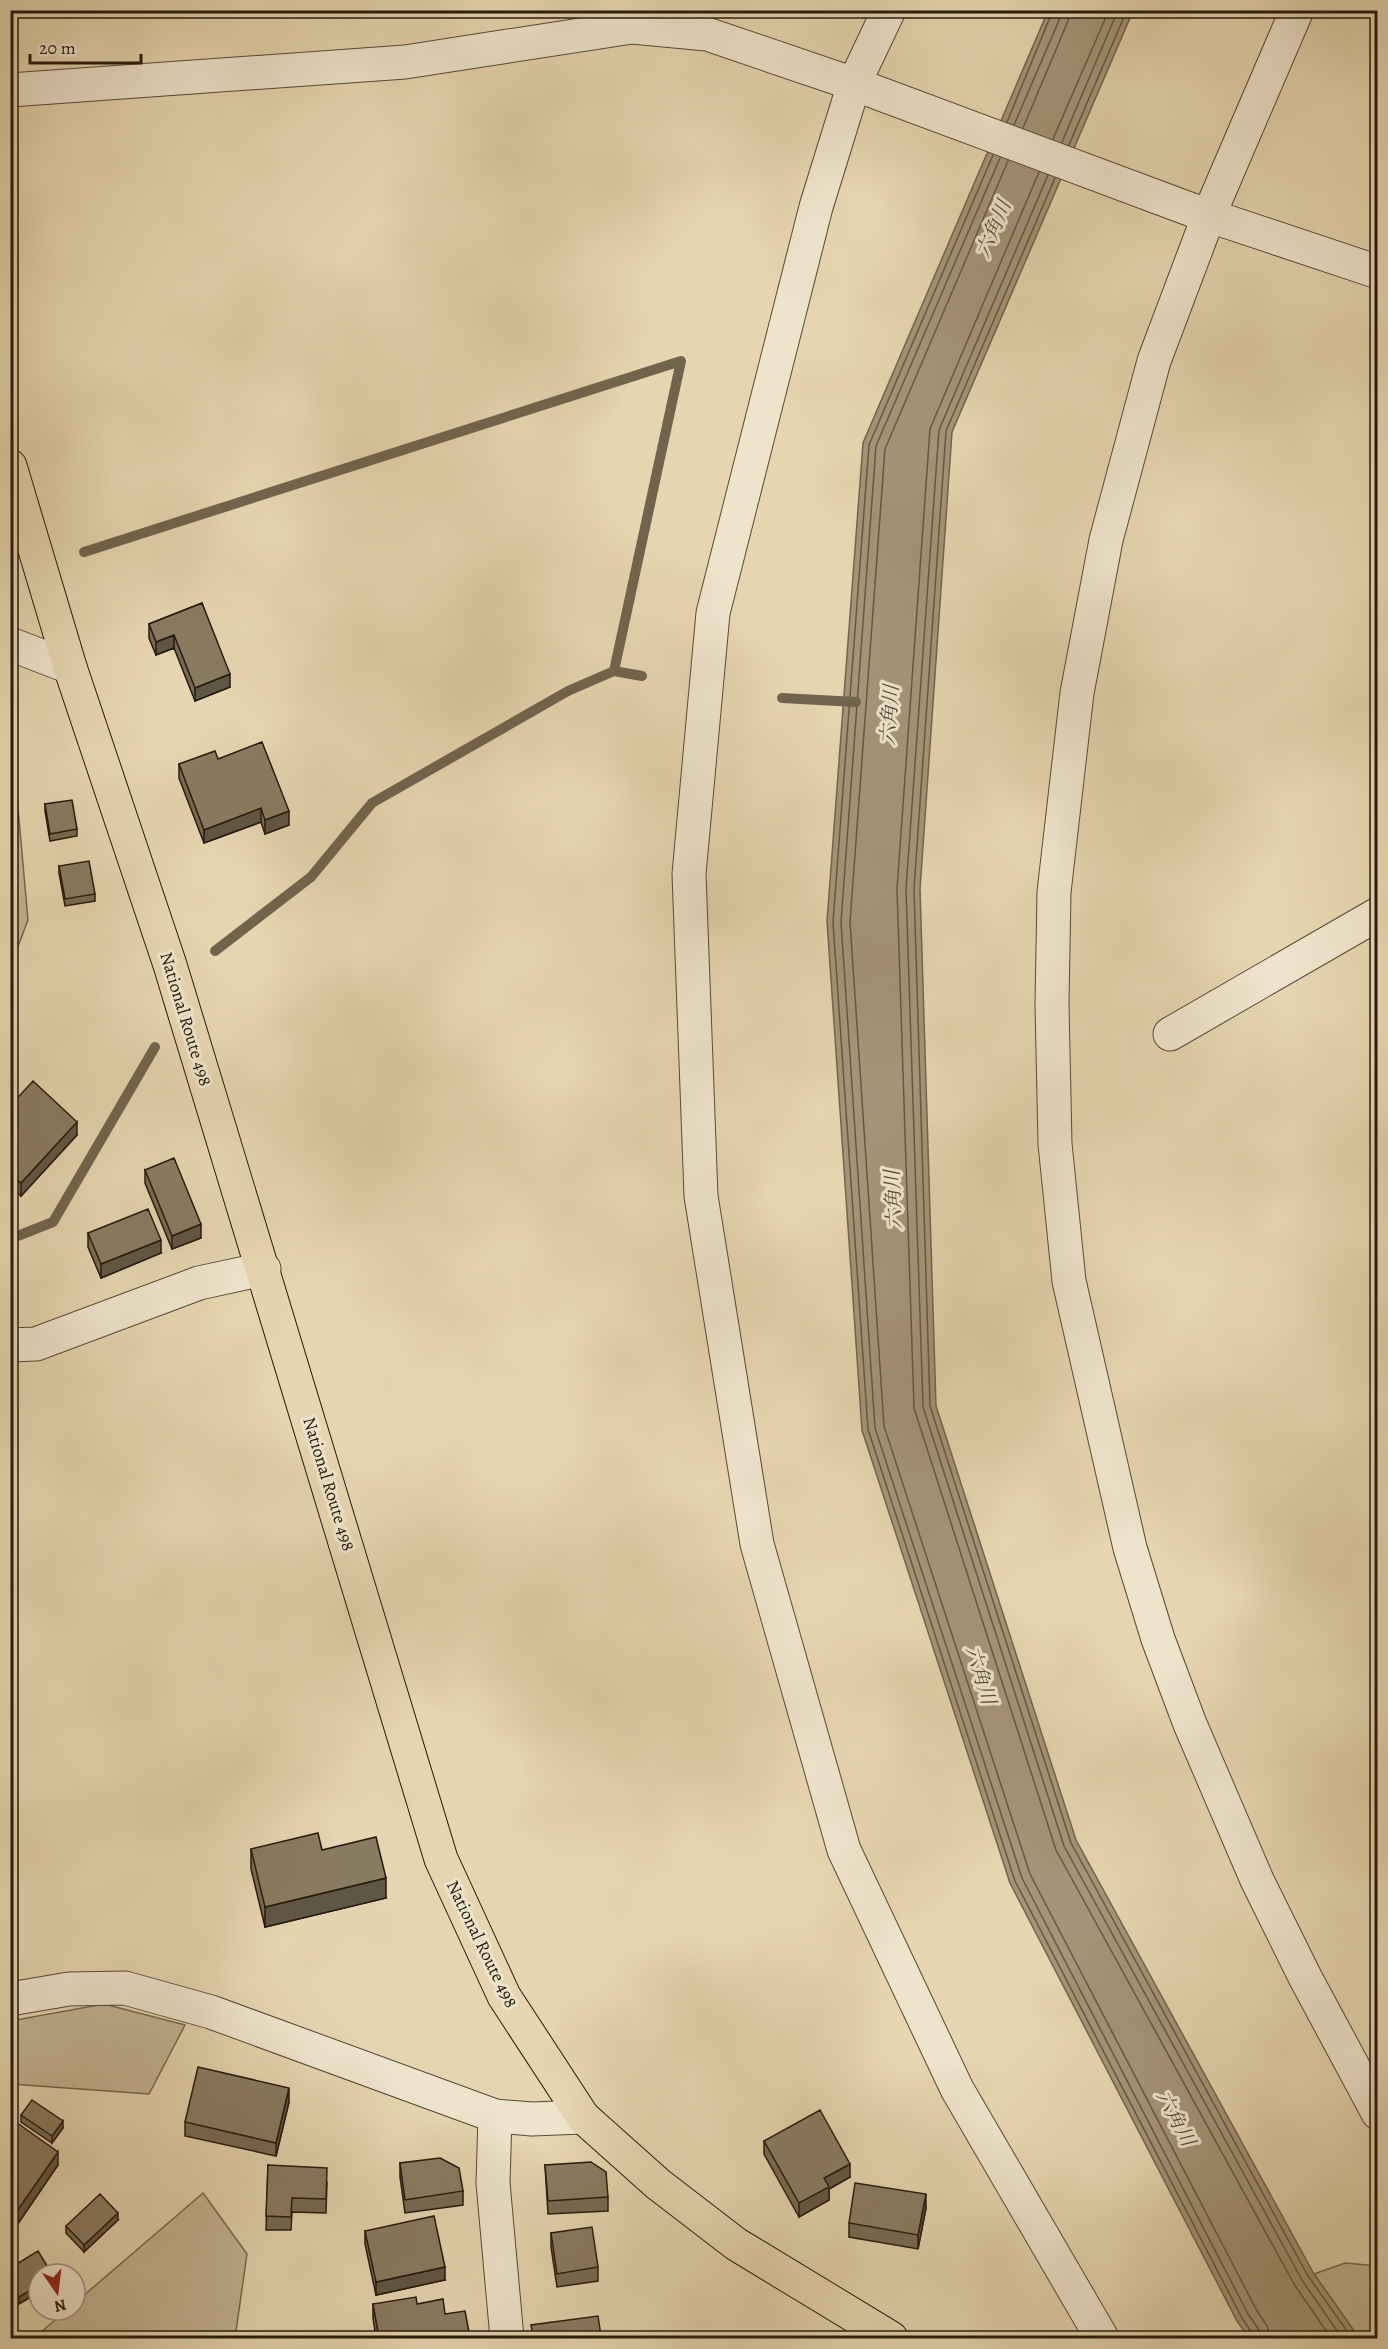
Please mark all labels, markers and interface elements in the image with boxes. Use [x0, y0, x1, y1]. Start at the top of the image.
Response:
scale bar [30, 27, 141, 65]
text: 20 m [39, 36, 76, 60]
water label: 六角川 [969, 194, 1018, 262]
water label: 六角川 [874, 682, 905, 746]
street label: National Route 498 [154, 949, 218, 1089]
water label: 六角川 [878, 1167, 909, 1231]
street label: National Route 498 [297, 1414, 361, 1554]
water label: 六角川 [959, 1643, 1003, 1710]
street label: National Route 498 [441, 1876, 523, 2012]
water label: 六角川 [1150, 2085, 1203, 2153]
north arrow [27, 2262, 87, 2322]
text: N [52, 2294, 69, 2318]

